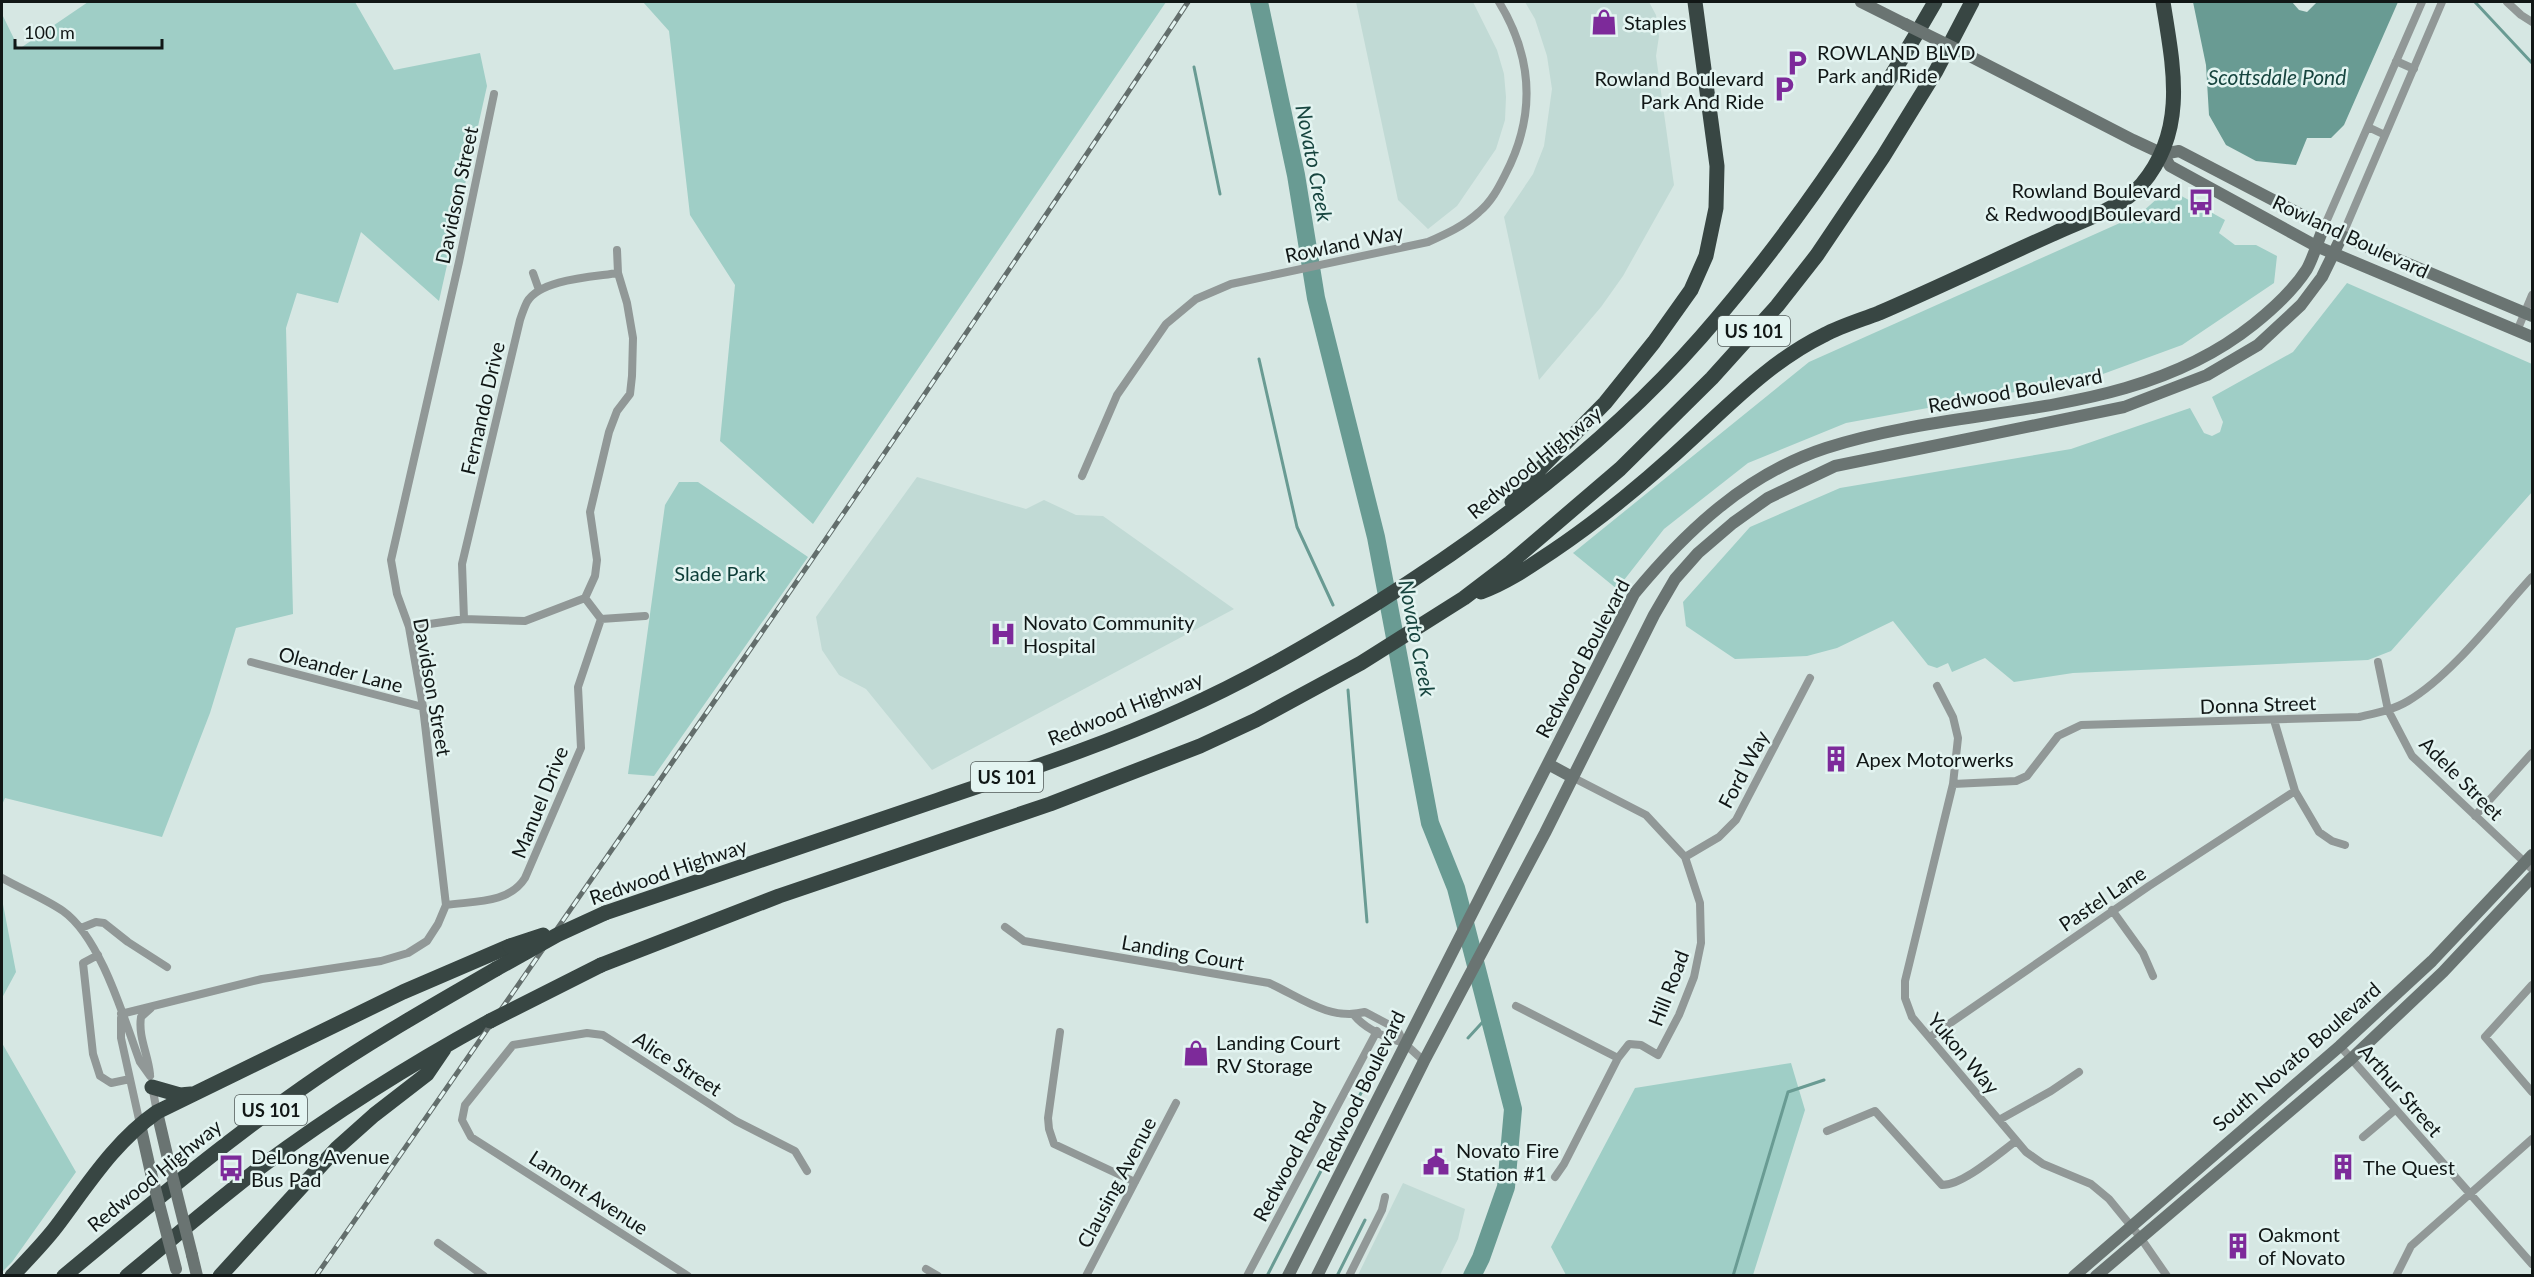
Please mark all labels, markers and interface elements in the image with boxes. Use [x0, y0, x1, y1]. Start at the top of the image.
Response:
shop icon: Staples [1589, 7, 1619, 37]
place label: Staples [1624, 10, 1687, 34]
scale bar [15, 12, 162, 50]
text: 100 m [24, 21, 75, 43]
place label: ROWLAND BLVD Park and Ride [1817, 40, 1976, 87]
parking icon: ROWLAND BLVD Park and Ride [1782, 48, 1812, 78]
water label: Scottsdale Pond [2208, 64, 2346, 89]
place label: Rowland Boulevard Park And Ride [1595, 66, 1764, 113]
parking icon: Rowland Boulevard Park And Ride [1769, 74, 1799, 104]
water label: Novato Creek [1291, 102, 1339, 225]
street label: Davidson Street [430, 124, 482, 266]
place label: Rowland Boulevard & Redwood Boulevard [1985, 178, 2181, 225]
bus stop icon: Rowland Boulevard & Redwood Boulevard [2186, 187, 2216, 217]
street label: Rowland Boulevard [2269, 189, 2433, 283]
street label: Rowland Way [1283, 219, 1406, 267]
road number: US 101 [1718, 316, 1790, 346]
street label: Fernando Drive [455, 339, 509, 477]
street label: Redwood Boulevard [1926, 363, 2104, 417]
street label: Redwood Highway [1462, 400, 1606, 523]
park label: Slade Park [674, 561, 766, 585]
street label: Redwood Boulevard [1530, 574, 1634, 742]
water label: Novato Creek [1394, 577, 1442, 700]
place label: Novato Community Hospital [1023, 610, 1195, 657]
street label: Davidson Street [409, 616, 457, 758]
hospital icon: Novato Community Hospital [988, 619, 1018, 649]
street label: Oleander Lane [276, 641, 406, 697]
street label: Redwood Highway [1044, 666, 1207, 750]
street label: Donna Street [2199, 690, 2317, 718]
street label: Ford Way [1713, 726, 1774, 812]
street label: Adele Street [2415, 731, 2509, 825]
street label: Manuel Drive [506, 743, 572, 861]
building icon: Apex Motorwerks [1821, 744, 1851, 774]
place label: Apex Motorwerks [1856, 747, 2014, 771]
road number: US 101 [971, 762, 1043, 792]
street label: Redwood Highway [586, 833, 751, 909]
street label: Pastel Lane [2054, 860, 2150, 936]
street label: Landing Court [1120, 929, 1246, 975]
street label: Hill Road [1643, 947, 1693, 1029]
street label: South Novato Boulevard [2207, 977, 2385, 1135]
street label: Redwood Boulevard [1310, 1006, 1410, 1176]
street label: Yukon Way [1923, 1008, 2005, 1099]
street label: Alice Street [629, 1026, 727, 1100]
place label: Landing Court RV Storage [1216, 1030, 1340, 1077]
shop icon: Landing Court RV Storage [1181, 1038, 1211, 1068]
street label: Arthur Street [2354, 1039, 2448, 1141]
road number: US 101 [235, 1095, 307, 1125]
street label: Redwood Road [1247, 1097, 1331, 1225]
street label: Clausing Avenue [1071, 1112, 1161, 1252]
street label: Redwood Highway [82, 1113, 226, 1236]
place label: Novato Fire Station #1 [1456, 1138, 1559, 1185]
place label: DeLong Avenue Bus Pad [251, 1144, 389, 1191]
street label: Lamont Avenue [525, 1145, 653, 1239]
public building icon: Novato Fire Station #1 [1421, 1147, 1451, 1177]
building icon: The Quest [2328, 1152, 2358, 1182]
bus stop icon: DeLong Avenue Bus Pad [216, 1153, 246, 1183]
place label: The Quest [2363, 1155, 2455, 1179]
place label: Oakmont of Novato [2258, 1222, 2345, 1269]
building icon: Oakmont of Novato [2223, 1231, 2253, 1261]

